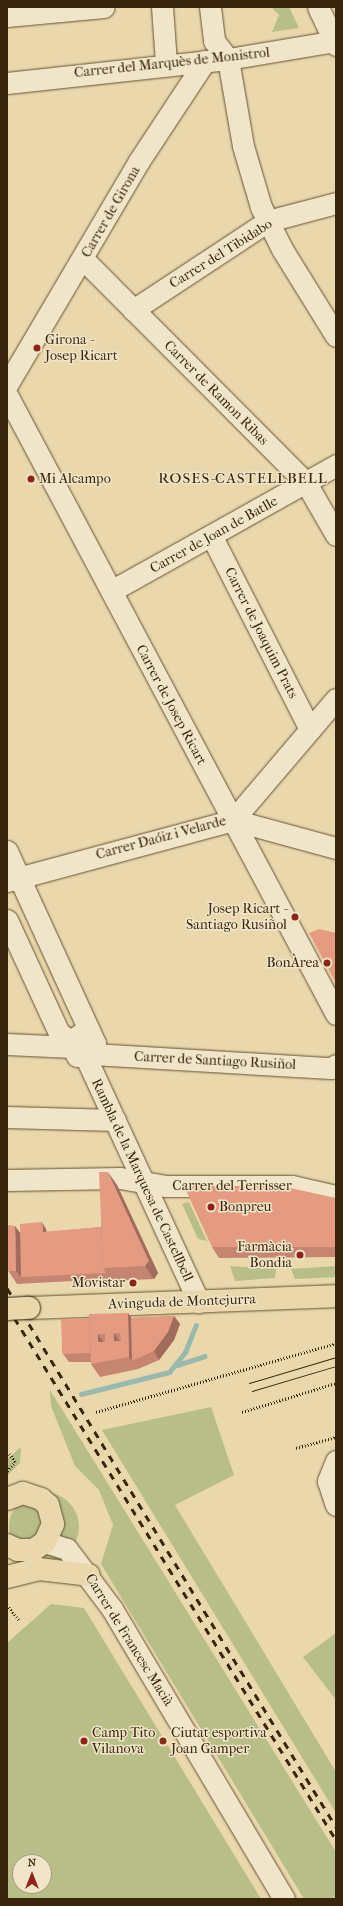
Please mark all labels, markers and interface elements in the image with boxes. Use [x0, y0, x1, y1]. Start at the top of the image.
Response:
street label: Carrer del Marquès de Monistrol [73, 44, 271, 82]
street label: Carrer de Girona [78, 163, 144, 261]
street label: Carrer del Tibidabo [167, 216, 275, 292]
place label: Girona - Josep Ricart [45, 332, 118, 364]
street label: Carrer de Ramon Ribas [160, 337, 272, 449]
marker: Girona - Josep Ricart [32, 343, 42, 353]
district label: ROSES-CASTELLBELL [158, 470, 328, 488]
place label: Mi Alcampo [39, 471, 111, 487]
marker: Mi Alcampo [26, 474, 36, 484]
street label: Carrer de Joan de Batlle [147, 493, 281, 577]
street label: Carrer de Joaquim Prats [221, 565, 301, 701]
street label: Carrer de Josep Ricart [132, 642, 210, 768]
street label: Carrer Daóiz i Velarde [94, 813, 228, 863]
place label: Josep Ricart - Santiago Rusiñol [186, 901, 287, 934]
marker: Josep Ricart - Santiago Rusiñol [290, 912, 300, 922]
place label: BonÀrea [266, 955, 319, 971]
marker: BonÀrea [322, 958, 332, 968]
street label: Carrer de Santiago Rusiñol [134, 1048, 296, 1074]
street label: Rambla de la Marquesa de Castellbell [88, 1076, 196, 1284]
street label: Carrer del Terrisser [172, 1178, 292, 1194]
place label: Bonpreu [219, 1199, 271, 1215]
marker: Bonpreu [206, 1202, 216, 1212]
place label: Farmàcia Bondia [237, 1239, 292, 1272]
marker: Farmàcia Bondia [295, 1250, 305, 1260]
place label: Movistar [72, 1275, 125, 1291]
marker: Movistar [128, 1278, 138, 1288]
street label: Avinguda de Montejurra [108, 1291, 256, 1313]
street label: Carrer de Francesc Macià [81, 1571, 177, 1709]
place label: Camp Tito Vilanova [92, 1725, 155, 1758]
place label: Ciutat esportiva Joan Gamper [171, 1725, 267, 1758]
marker: Camp Tito Vilanova [79, 1736, 89, 1746]
marker: Ciutat esportiva Joan Gamper [158, 1736, 168, 1746]
north arrow [12, 1854, 52, 1894]
text: N [28, 1856, 36, 1869]

